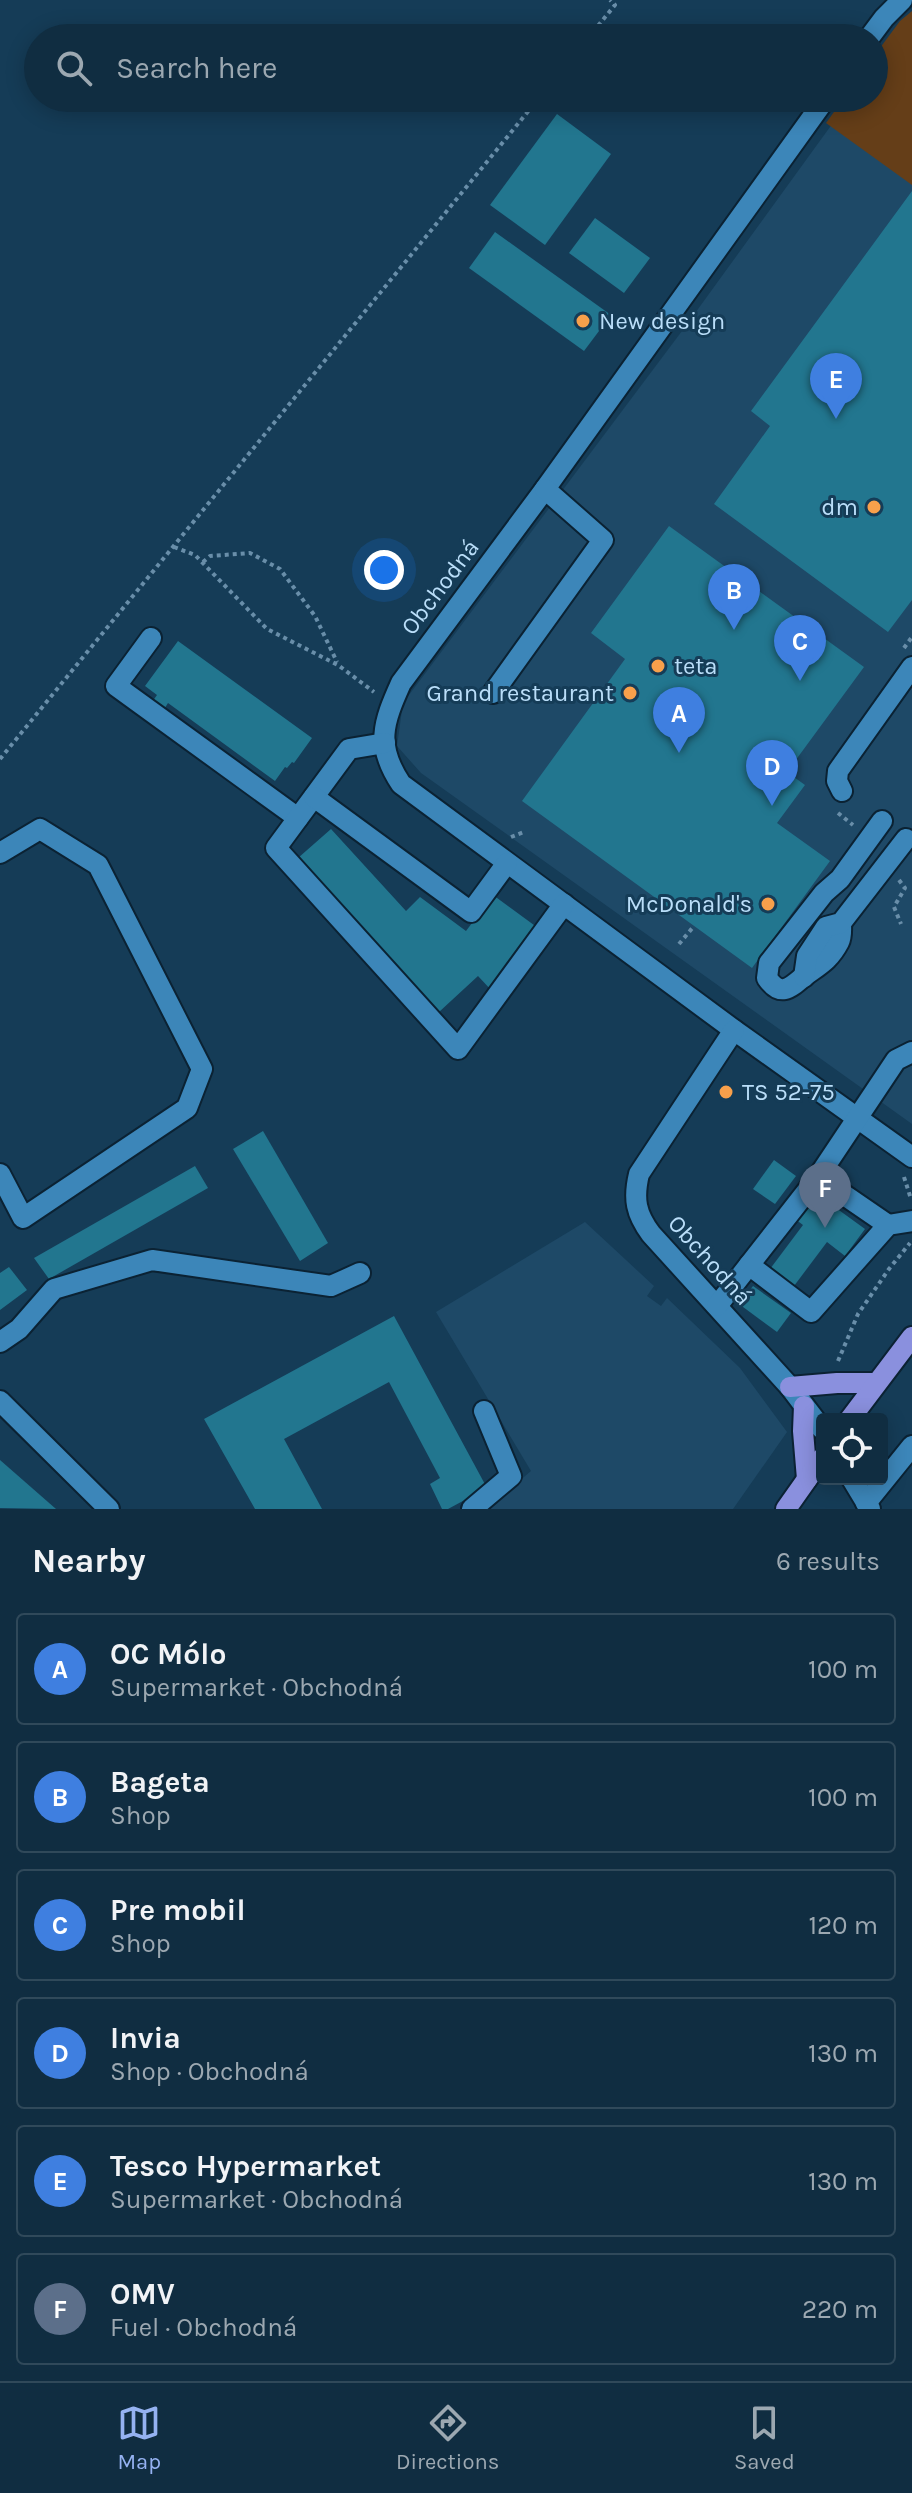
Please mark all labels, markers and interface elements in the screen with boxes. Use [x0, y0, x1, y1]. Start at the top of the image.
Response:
search box [24, 24, 888, 112]
icon: search [52, 46, 96, 90]
text: Search here [116, 50, 277, 86]
place label: New design [599, 307, 725, 335]
marker: New design [574, 312, 592, 330]
pin: E [810, 353, 862, 419]
place label: dm [821, 493, 858, 521]
marker: dm [865, 498, 883, 516]
street label: Obchodná [395, 534, 485, 640]
your location [364, 550, 404, 590]
pin: B [708, 564, 760, 630]
pin: C [774, 615, 826, 681]
place label: teta [674, 652, 718, 680]
marker: teta [649, 657, 667, 675]
place label: Grand restaurant [426, 679, 614, 707]
marker: Grand restaurant [621, 684, 639, 702]
pin: A [653, 687, 705, 753]
pin: D [746, 740, 798, 806]
place label: McDonald's [626, 890, 752, 918]
marker: McDonald's [759, 895, 777, 913]
place label: TS 52-75 [742, 1078, 835, 1106]
marker: TS 52-75 [717, 1083, 735, 1101]
pin: F [799, 1162, 851, 1228]
street label: Obchodná [662, 1209, 758, 1311]
map controls [816, 1413, 888, 1485]
button: locate [816, 1413, 888, 1485]
text: Nearby [32, 1541, 146, 1581]
text: 6 results [776, 1546, 880, 1577]
text: OC Mólo [110, 1636, 226, 1672]
text: A [52, 1654, 68, 1685]
text: 100 m [808, 1654, 878, 1685]
text: Supermarket · Obchodná [110, 1672, 403, 1703]
text: Bageta [110, 1764, 210, 1800]
text: B [52, 1782, 68, 1813]
text: 100 m [808, 1782, 878, 1813]
text: Shop [110, 1800, 171, 1831]
text: Pre mobil [110, 1892, 246, 1928]
text: C [52, 1910, 68, 1941]
text: 120 m [808, 1910, 878, 1941]
text: Shop [110, 1928, 171, 1959]
text: Invia [110, 2020, 181, 2056]
text: D [51, 2038, 69, 2069]
text: 130 m [808, 2038, 878, 2069]
text: Shop · Obchodná [110, 2056, 309, 2087]
text: Tesco Hypermarket [110, 2148, 381, 2184]
text: E [52, 2166, 68, 2197]
text: 130 m [808, 2166, 878, 2197]
text: Supermarket · Obchodná [110, 2184, 403, 2215]
text: OMV [110, 2276, 175, 2312]
text: F [53, 2294, 67, 2325]
text: 220 m [802, 2294, 878, 2325]
text: Fuel · Obchodná [110, 2312, 297, 2343]
tab: Map [117, 2401, 161, 2475]
tab: Directions [396, 2401, 499, 2475]
tab: Saved [734, 2401, 795, 2475]

